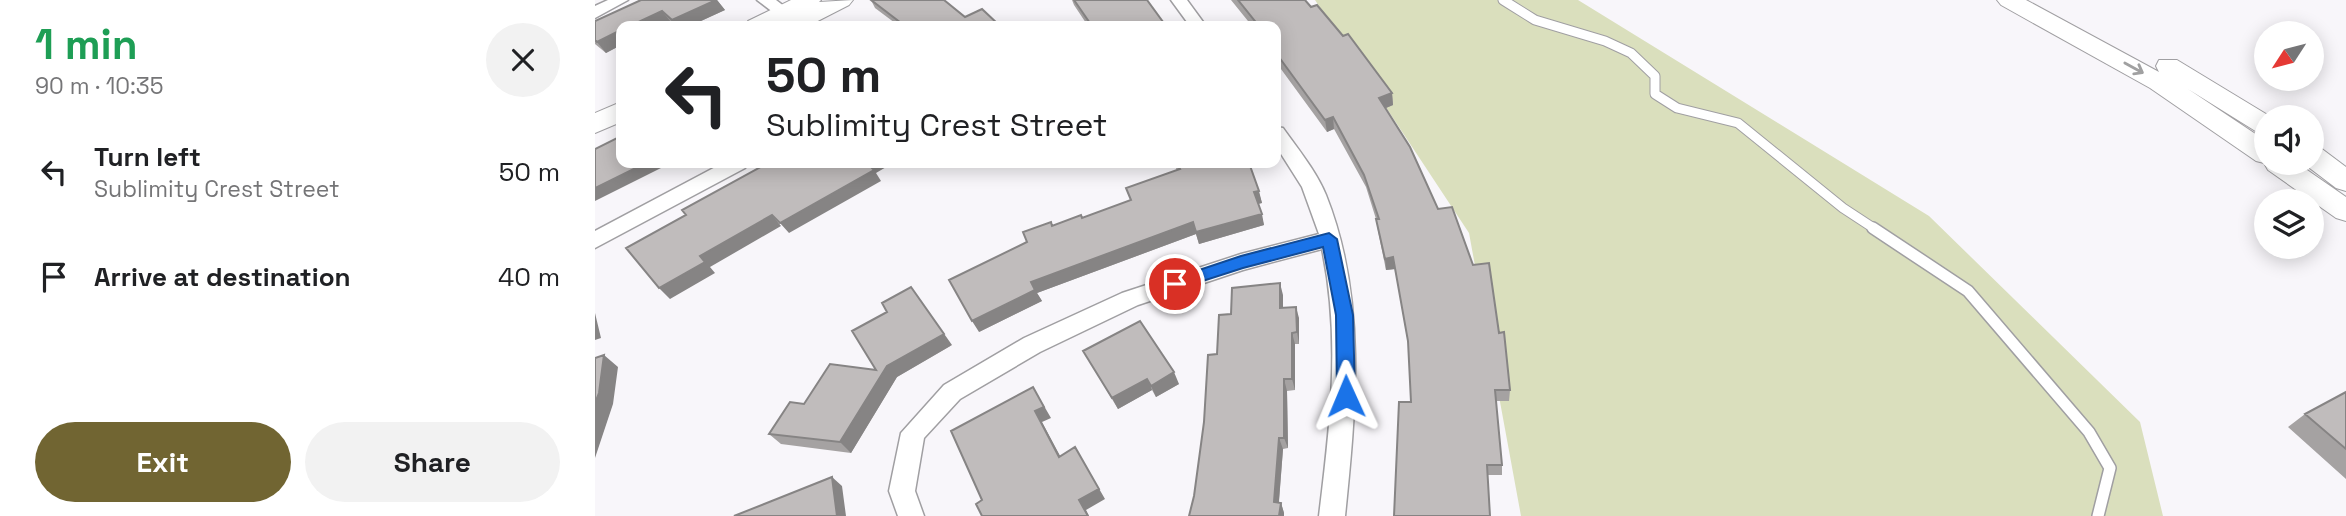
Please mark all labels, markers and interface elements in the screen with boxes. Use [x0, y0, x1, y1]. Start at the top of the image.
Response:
text: 1 min [35, 18, 138, 71]
north arrow [2254, 21, 2324, 91]
map controls [2254, 21, 2324, 259]
button: close [486, 23, 560, 97]
text: 50 m [766, 44, 881, 106]
icon: left [651, 49, 742, 140]
one-way arrow [2123, 62, 2144, 75]
text: 90 m · 10:35 [35, 71, 163, 101]
text: Sublimity Crest Street [766, 105, 1108, 145]
button: sound [2254, 105, 2324, 175]
text: Turn left [94, 140, 201, 174]
icon: left [35, 153, 73, 191]
text: 50 m [499, 155, 560, 189]
text: Sublimity Crest Street [94, 174, 340, 204]
button: layers [2254, 189, 2324, 259]
pin [1145, 254, 1205, 314]
icon: arrive [35, 258, 73, 296]
text: Arrive at destination [94, 260, 351, 294]
text: 40 m [498, 260, 560, 294]
icon: arrive [1156, 265, 1194, 303]
position arrow [1309, 359, 1383, 433]
button: Exit [35, 422, 291, 502]
button: Share [305, 422, 560, 502]

